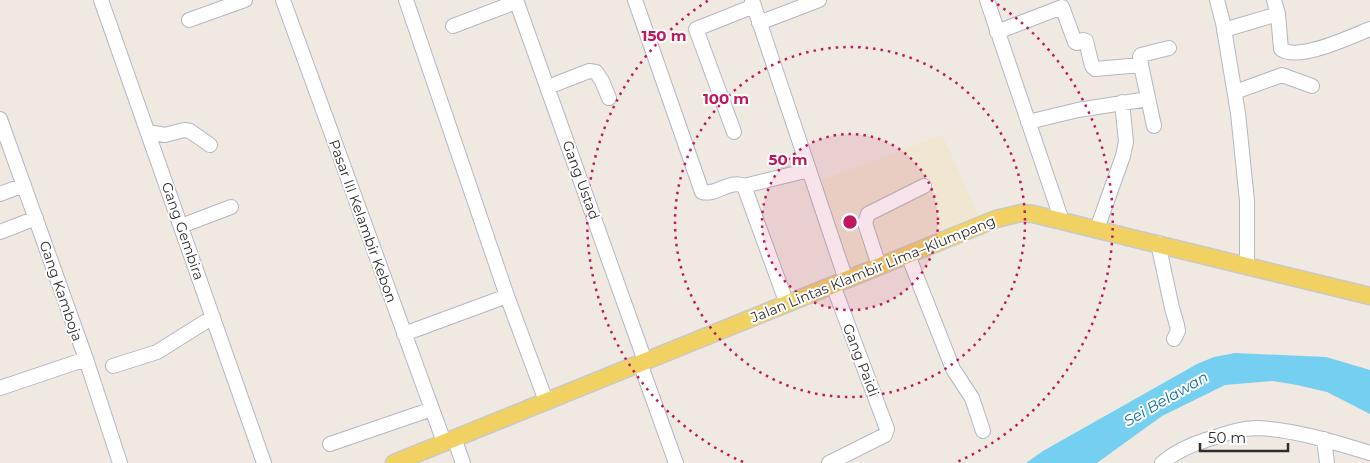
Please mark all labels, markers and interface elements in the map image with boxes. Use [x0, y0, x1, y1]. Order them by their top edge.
text: 150 m [642, 26, 686, 45]
text: 100 m [703, 89, 749, 108]
street label: Pasar III Kelambir Kebon [325, 137, 401, 305]
street label: Gang Ustad [558, 138, 604, 222]
text: 50 m [768, 150, 808, 169]
street label: Gang Gembira [158, 180, 208, 282]
street label: Jalan Lintas Klambir Lima–Klumpang [747, 212, 998, 327]
centre of rings [841, 213, 859, 231]
street label: Gang Kamboja [35, 238, 87, 344]
street label: Gang Paidi [839, 321, 883, 399]
water label: Sei Belawan [1120, 367, 1211, 430]
scale bar [1200, 420, 1288, 452]
text: 50 m [1208, 428, 1246, 447]

